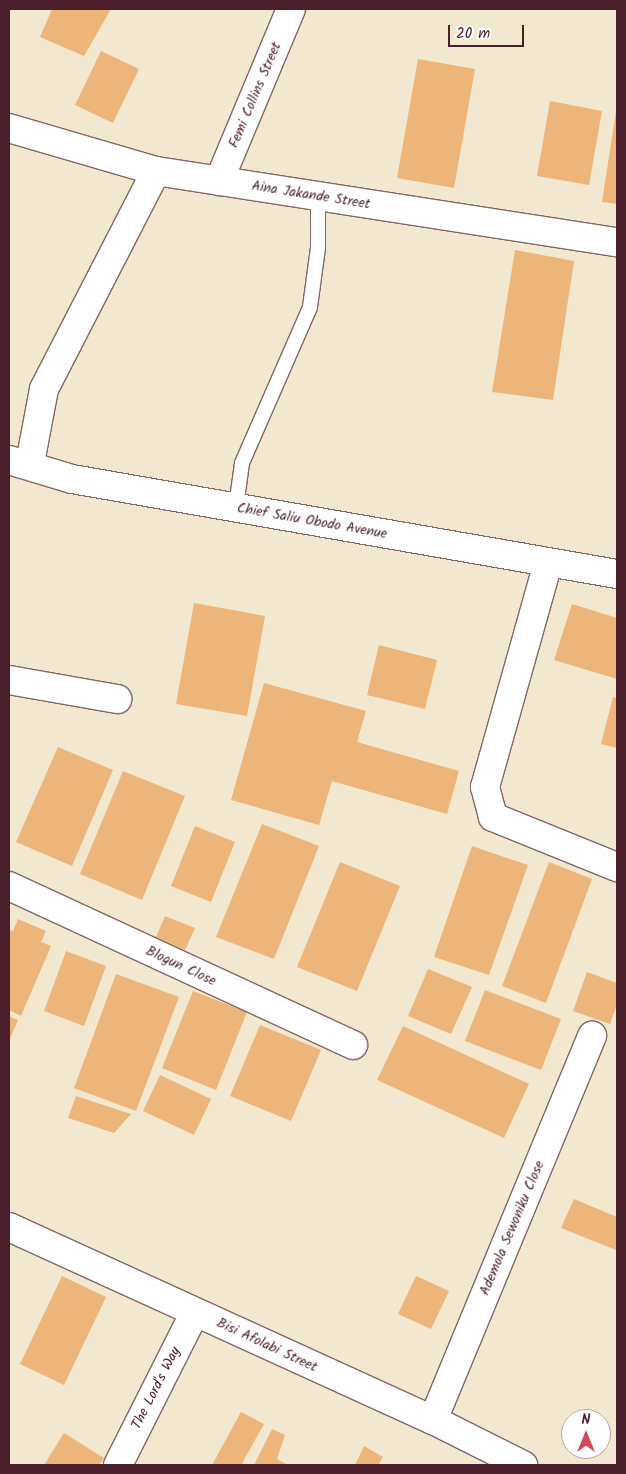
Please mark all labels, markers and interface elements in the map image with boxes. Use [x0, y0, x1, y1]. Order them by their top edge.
scale bar [451, 15, 527, 47]
text: 20 m [456, 22, 490, 46]
street label: Femi Collins Street [225, 40, 285, 150]
street label: Aina Jakande Street [251, 177, 371, 213]
street label: Chief Saliu Obodo Avenue [236, 500, 388, 542]
street label: Blogun Close [143, 942, 219, 990]
street label: Ademola Sewoniku Close [476, 1158, 548, 1298]
street label: Bisi Afolabi Street [214, 1314, 320, 1376]
street label: The Lord's Way [128, 1344, 184, 1432]
north arrow [561, 1409, 611, 1459]
text: N [582, 1409, 590, 1431]

